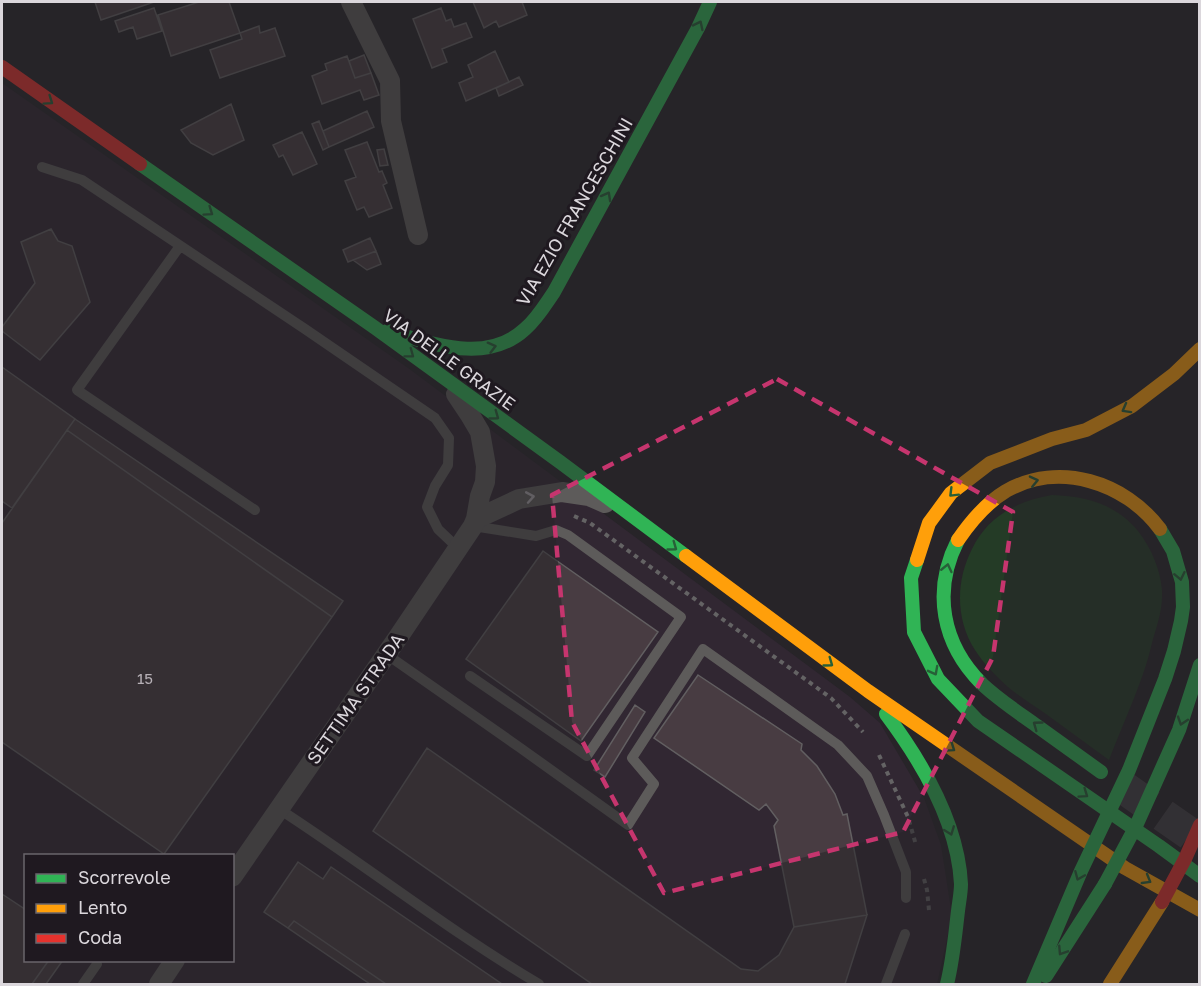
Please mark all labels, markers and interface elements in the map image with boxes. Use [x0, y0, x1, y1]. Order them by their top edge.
one-way arrow [692, 20, 704, 31]
one-way arrow [43, 94, 54, 105]
street label: VIA EZIO FRANCESCHINI [511, 113, 637, 310]
one-way arrow [600, 192, 611, 202]
one-way arrow [203, 205, 214, 216]
street label: VIA DELLE GRAZIE [379, 304, 520, 415]
one-way arrow [486, 342, 497, 354]
one-way arrow [404, 347, 415, 358]
one-way arrow [1122, 402, 1133, 413]
one-way arrow [488, 409, 499, 420]
one-way arrow [1029, 475, 1039, 488]
one-way arrow [949, 486, 960, 496]
one-way arrow [525, 491, 535, 504]
one-way arrow [666, 540, 677, 551]
one-way arrow [939, 564, 952, 574]
one-way arrow [1173, 571, 1186, 581]
street label: SETTIMA STRADA [302, 629, 409, 768]
one-way arrow [823, 656, 834, 667]
one-way arrow [927, 665, 938, 676]
house number: 15 [137, 669, 153, 687]
one-way arrow [1177, 715, 1189, 726]
one-way arrow [1032, 721, 1043, 732]
one-way arrow [944, 741, 955, 752]
one-way arrow [1077, 787, 1088, 798]
one-way arrow [943, 825, 956, 836]
legend [24, 854, 234, 962]
text: Scorrevole [78, 866, 171, 888]
one-way arrow [1074, 870, 1086, 881]
one-way arrow [1141, 873, 1151, 885]
text: Lento [78, 896, 127, 918]
text: Coda [78, 926, 122, 948]
one-way arrow [1058, 944, 1069, 955]

